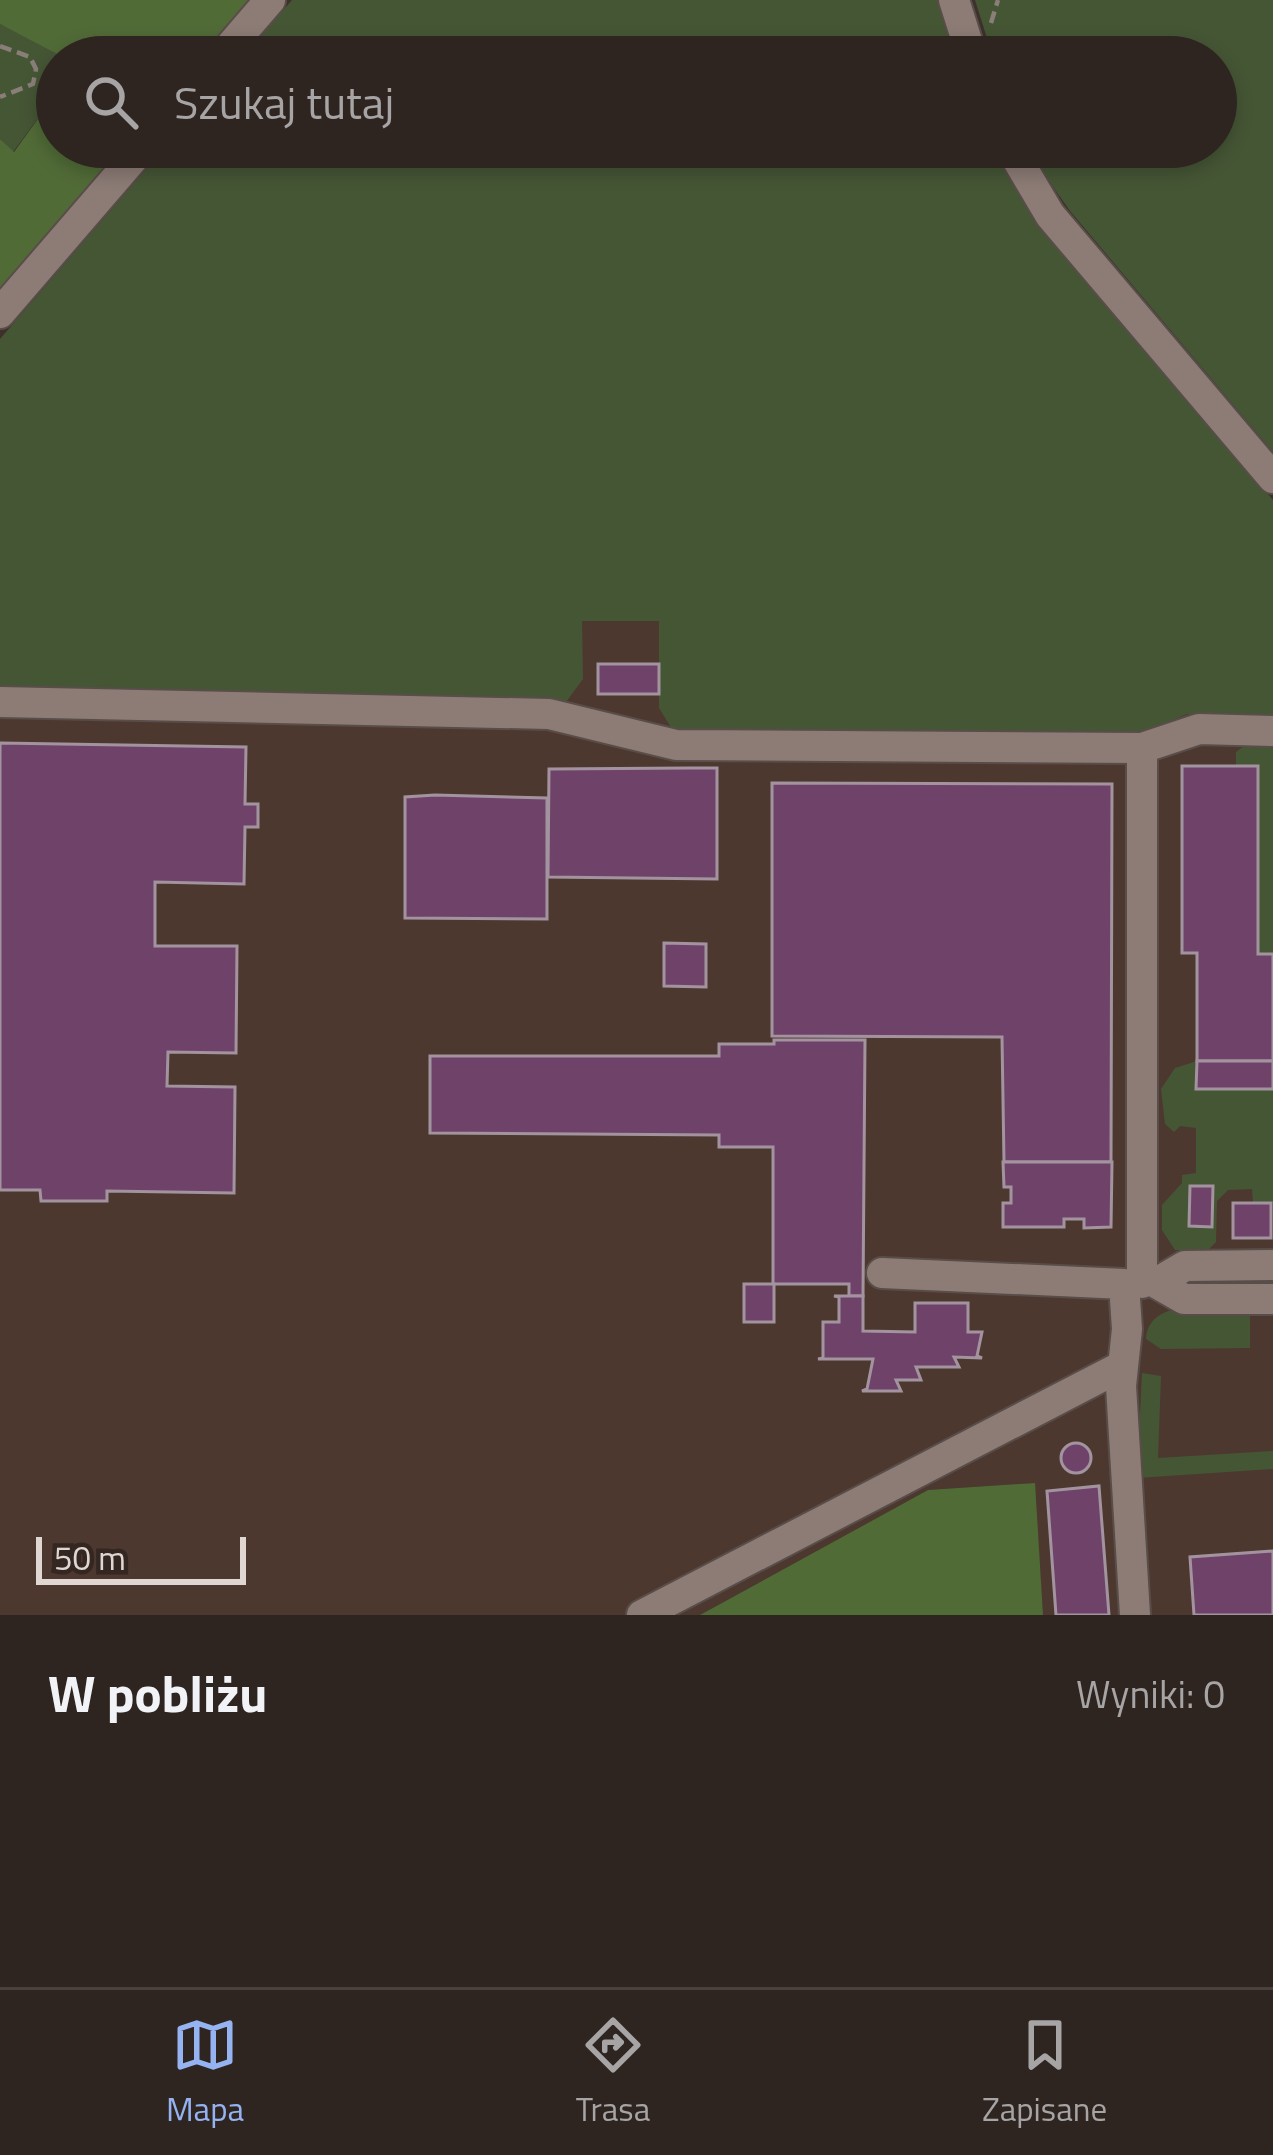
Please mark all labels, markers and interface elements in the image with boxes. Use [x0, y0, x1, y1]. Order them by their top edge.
search box [36, 36, 1237, 168]
text: Szukaj tutaj [174, 68, 394, 136]
icon: search [78, 69, 144, 135]
scale bar [36, 1531, 246, 1584]
text: 50 m [54, 1533, 126, 1583]
text: W pobliżu [48, 1654, 268, 1732]
text: Wyniki: 0 [1076, 1664, 1225, 1723]
tab: Mapa [166, 2012, 244, 2134]
tab: Trasa [576, 2012, 650, 2134]
tab: Zapisane [982, 2012, 1107, 2134]

